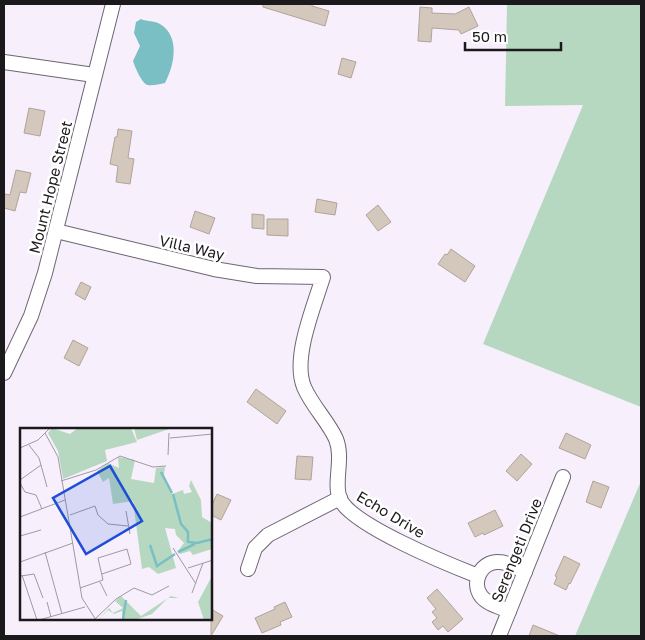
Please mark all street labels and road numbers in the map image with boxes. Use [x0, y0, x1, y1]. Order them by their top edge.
street label: Mount Hope Street [25, 119, 75, 255]
street label: Villa Way [158, 231, 227, 263]
street label: Echo Drive [354, 487, 429, 542]
street label: Serengeti Drive [487, 495, 545, 605]

